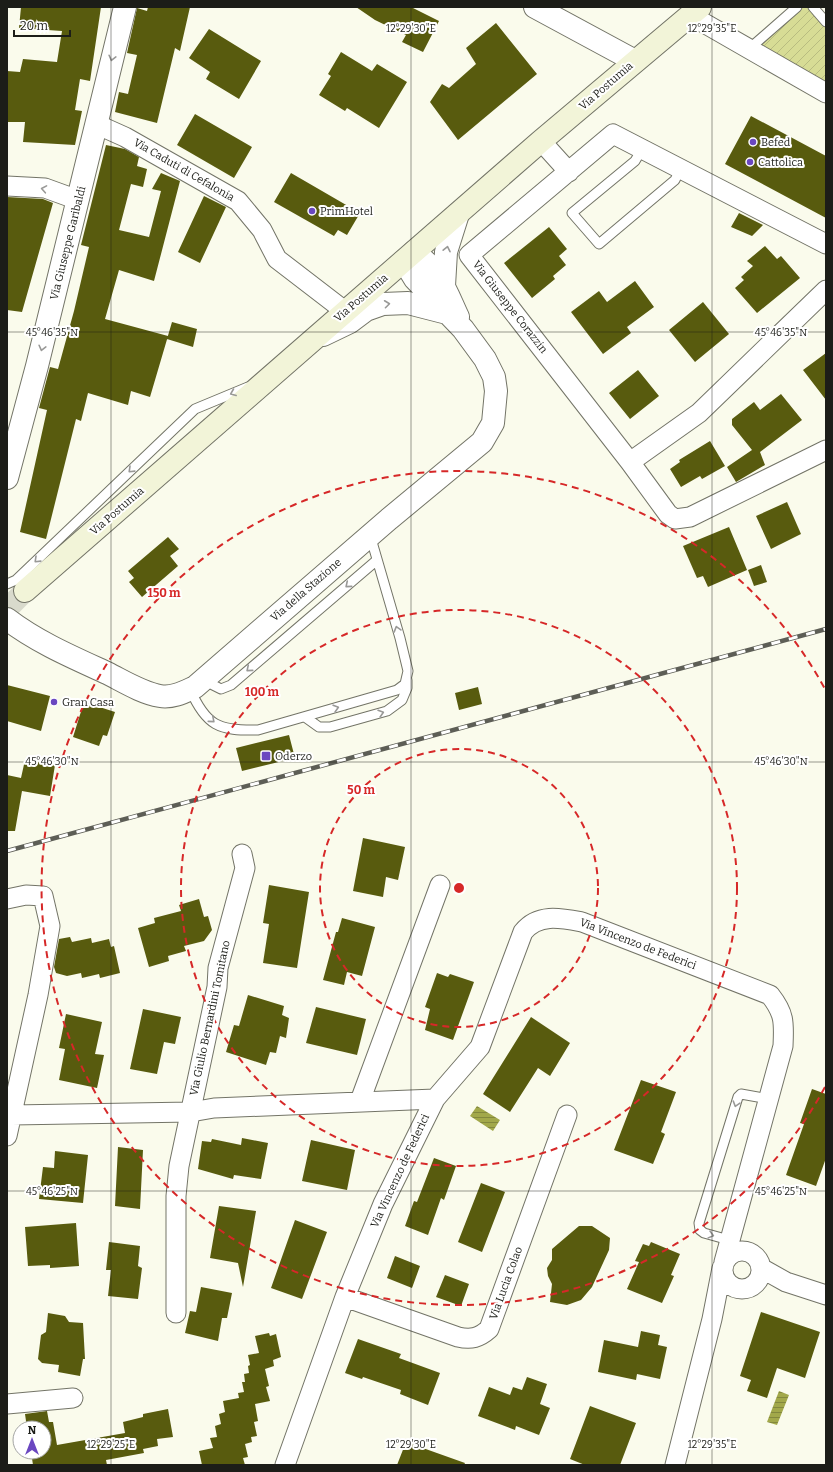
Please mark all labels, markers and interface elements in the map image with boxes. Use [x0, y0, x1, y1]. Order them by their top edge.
scale bar [14, 12, 70, 38]
text: 20 m [20, 19, 49, 33]
text: 12°29'30"E [386, 23, 436, 35]
text: 12°29'35"E [688, 23, 736, 35]
one-way arrow [109, 55, 117, 62]
street label: Via Postumia [576, 59, 636, 113]
street label: Via Caduti di Cefalonia [131, 136, 237, 204]
place label: Befed [761, 136, 791, 149]
marker: Befed [748, 137, 758, 147]
place label: Cattolica [758, 156, 803, 169]
marker: Cattolica [745, 157, 755, 167]
street label: Via Giuseppe Garibaldi [48, 184, 89, 301]
one-way arrow [40, 185, 47, 194]
place label: PrimHotel [320, 205, 373, 218]
marker: PrimHotel [307, 206, 317, 216]
one-way arrow [442, 246, 450, 252]
street label: Via Giuseppe Corazzin [470, 258, 550, 356]
street label: Via Postumia [331, 271, 391, 325]
one-way arrow [383, 300, 390, 309]
text: 45°46'35"N [26, 327, 78, 339]
text: 45°46'35"N [755, 327, 807, 339]
one-way arrow [38, 345, 46, 351]
one-way arrow [230, 388, 238, 396]
one-way arrow [128, 465, 136, 473]
street label: Via Postumia [87, 484, 147, 538]
one-way arrow [34, 555, 42, 562]
street label: Via della Stazione [268, 556, 344, 624]
one-way arrow [345, 581, 352, 588]
text: 150 m [148, 586, 181, 600]
one-way arrow [393, 625, 402, 632]
one-way arrow [246, 665, 253, 672]
text: 100 m [245, 685, 280, 699]
place label: Gran Casa [62, 696, 114, 709]
marker: Gran Casa [49, 697, 59, 707]
one-way arrow [332, 704, 339, 713]
one-way arrow [378, 709, 385, 718]
one-way arrow [207, 716, 214, 723]
marker: Oderzo [260, 750, 272, 762]
place label: Oderzo [275, 750, 312, 763]
text: 45°46'30"N [25, 756, 79, 768]
text: 45°46'30"N [754, 756, 808, 768]
text: 50 m [347, 783, 375, 797]
centre of rings [452, 881, 466, 895]
street label: Via Vincenzo de Federici [578, 916, 699, 973]
street label: Via Giulio Bernardini Tomitano [187, 939, 233, 1097]
one-way arrow [732, 1100, 741, 1107]
street label: Via Vincenzo de Federici [368, 1111, 432, 1230]
text: 45°46'25"N [26, 1186, 78, 1198]
text: 45°46'25"N [755, 1186, 807, 1198]
one-way arrow [707, 1230, 714, 1239]
street label: Via Lucia Colao [487, 1245, 525, 1321]
north arrow [12, 1420, 52, 1460]
text: N [28, 1424, 37, 1437]
text: 12°29'25"E [87, 1439, 135, 1451]
text: 12°29'30"E [386, 1439, 436, 1451]
text: 12°29'35"E [688, 1439, 736, 1451]

